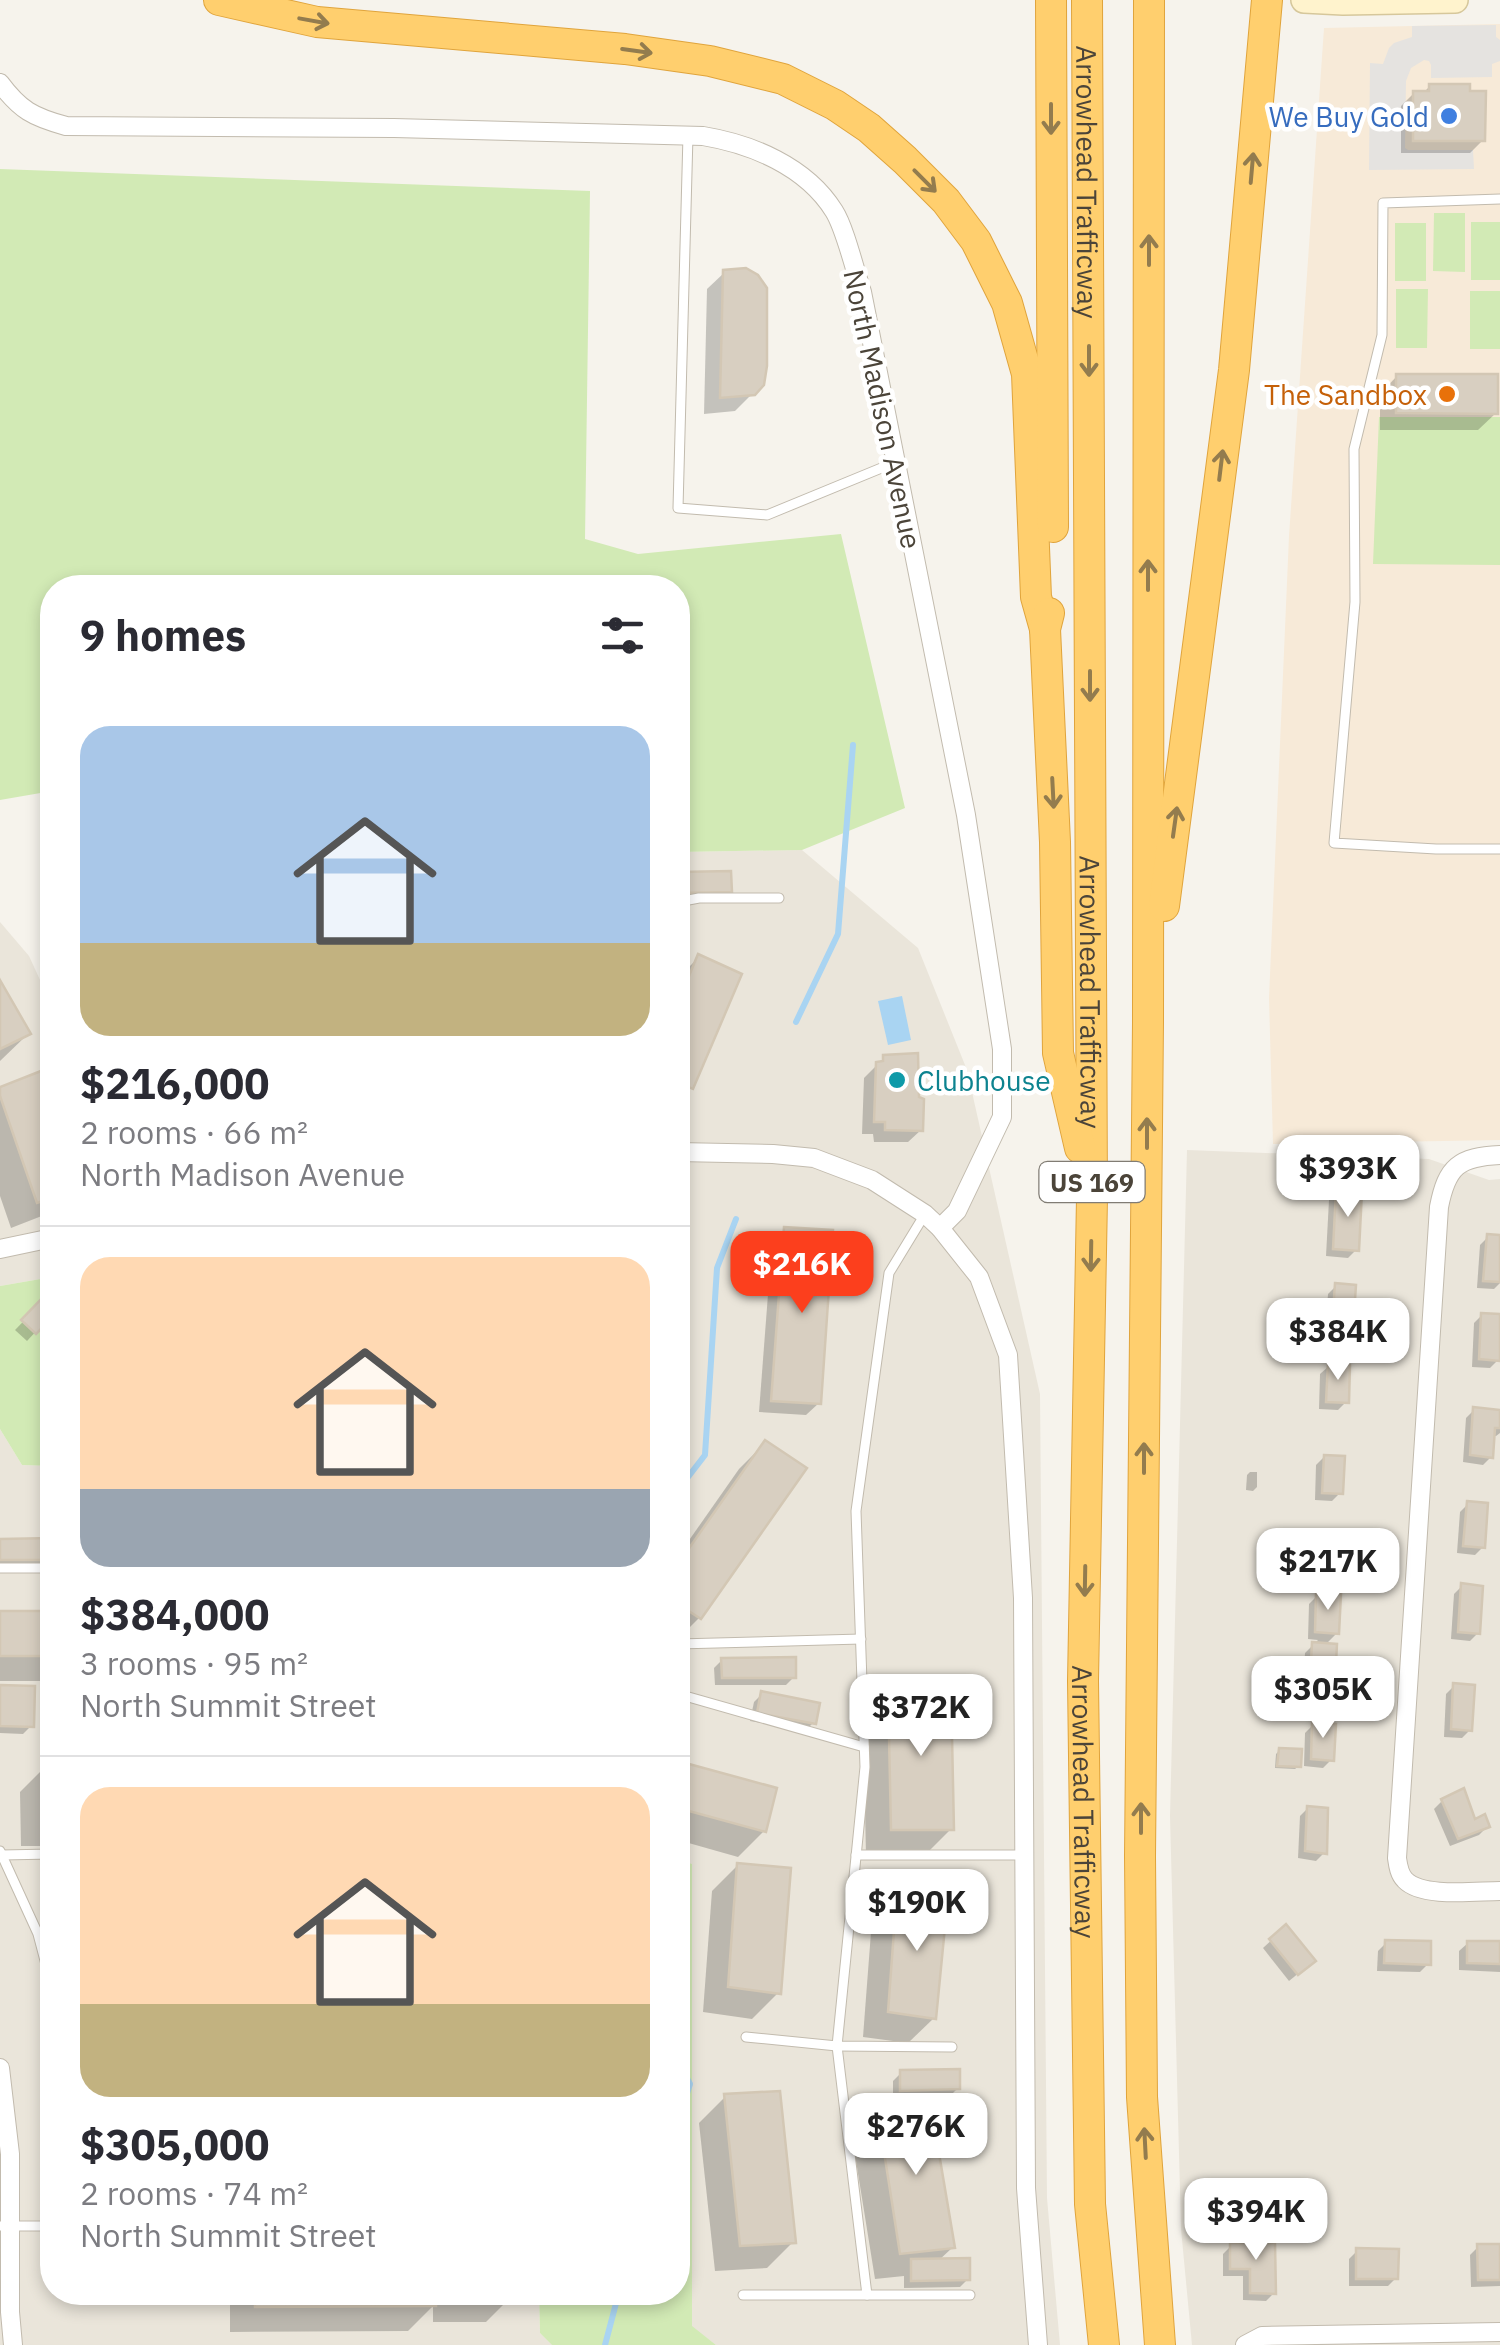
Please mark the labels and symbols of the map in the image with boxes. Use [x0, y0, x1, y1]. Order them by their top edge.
one-way arrow [297, 12, 330, 31]
one-way arrow [621, 42, 653, 61]
street label: Arrowhead Trafficway [1069, 45, 1107, 319]
place label: We Buy Gold [1269, 98, 1429, 135]
one-way arrow [1042, 102, 1060, 135]
marker: We Buy Gold [1438, 105, 1460, 127]
one-way arrow [1243, 152, 1262, 185]
one-way arrow [913, 168, 937, 192]
one-way arrow [1140, 234, 1158, 266]
street label: North Madison Avenue [835, 266, 931, 552]
one-way arrow [1080, 344, 1098, 377]
place label: The Sandbox [1264, 376, 1427, 413]
marker: The Sandbox [1436, 383, 1458, 405]
one-way arrow [1213, 449, 1231, 481]
one-way arrow [1138, 559, 1158, 592]
one-way arrow [1080, 670, 1100, 702]
one-way arrow [1043, 776, 1062, 808]
one-way arrow [1166, 806, 1185, 838]
street label: Arrowhead Trafficway [1072, 855, 1110, 1129]
place label: Clubhouse [917, 1062, 1051, 1099]
marker: Clubhouse [886, 1069, 908, 1091]
one-way arrow [1138, 1118, 1156, 1150]
pin: $393K [1278, 1135, 1418, 1220]
road number: US 169 [1040, 1162, 1144, 1202]
pin: $216K [732, 1231, 872, 1316]
one-way arrow [1082, 1240, 1100, 1272]
pin: $384K [1268, 1298, 1408, 1383]
one-way arrow [1134, 1443, 1154, 1476]
pin: $217K [1258, 1528, 1398, 1613]
one-way arrow [1076, 1565, 1095, 1597]
pin: $305K [1253, 1656, 1393, 1741]
street label: Arrowhead Trafficway [1064, 1665, 1105, 1939]
pin: $372K [851, 1674, 991, 1759]
one-way arrow [1132, 1803, 1150, 1836]
pin: $190K [847, 1869, 987, 1954]
pin: $276K [846, 2093, 986, 2178]
one-way arrow [1135, 2128, 1154, 2160]
pin: $394K [1186, 2178, 1326, 2263]

